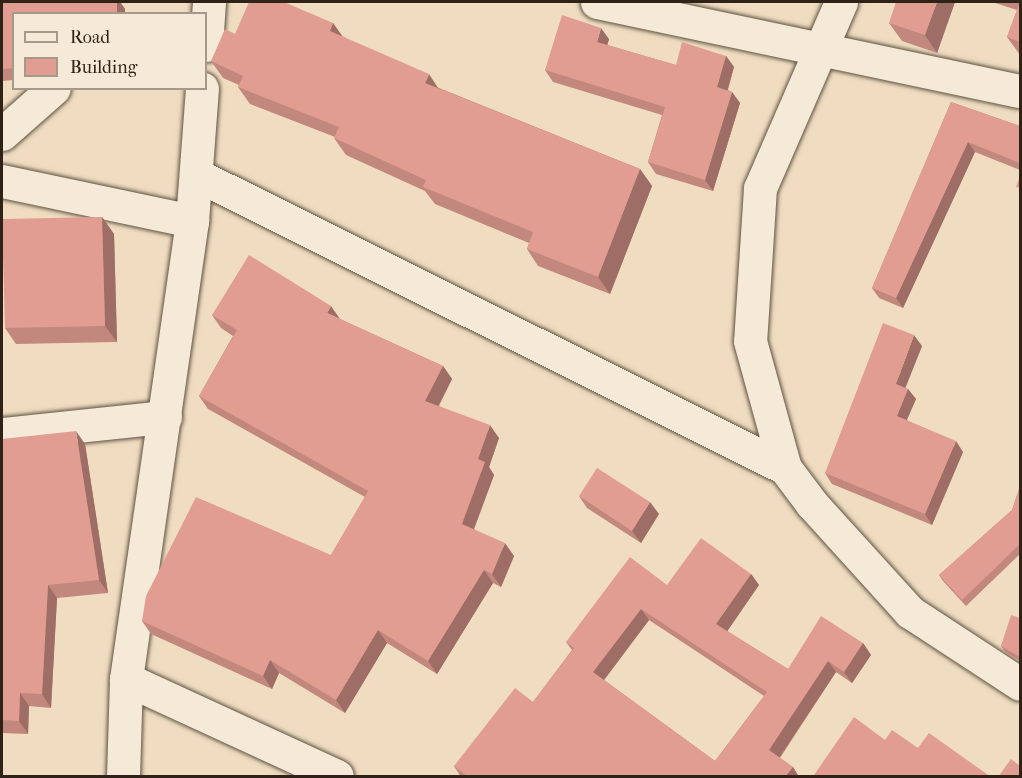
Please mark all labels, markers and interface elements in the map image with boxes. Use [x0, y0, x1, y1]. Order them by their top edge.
legend [12, 12, 207, 90]
text: Road [70, 27, 110, 48]
text: Building [70, 57, 137, 78]

